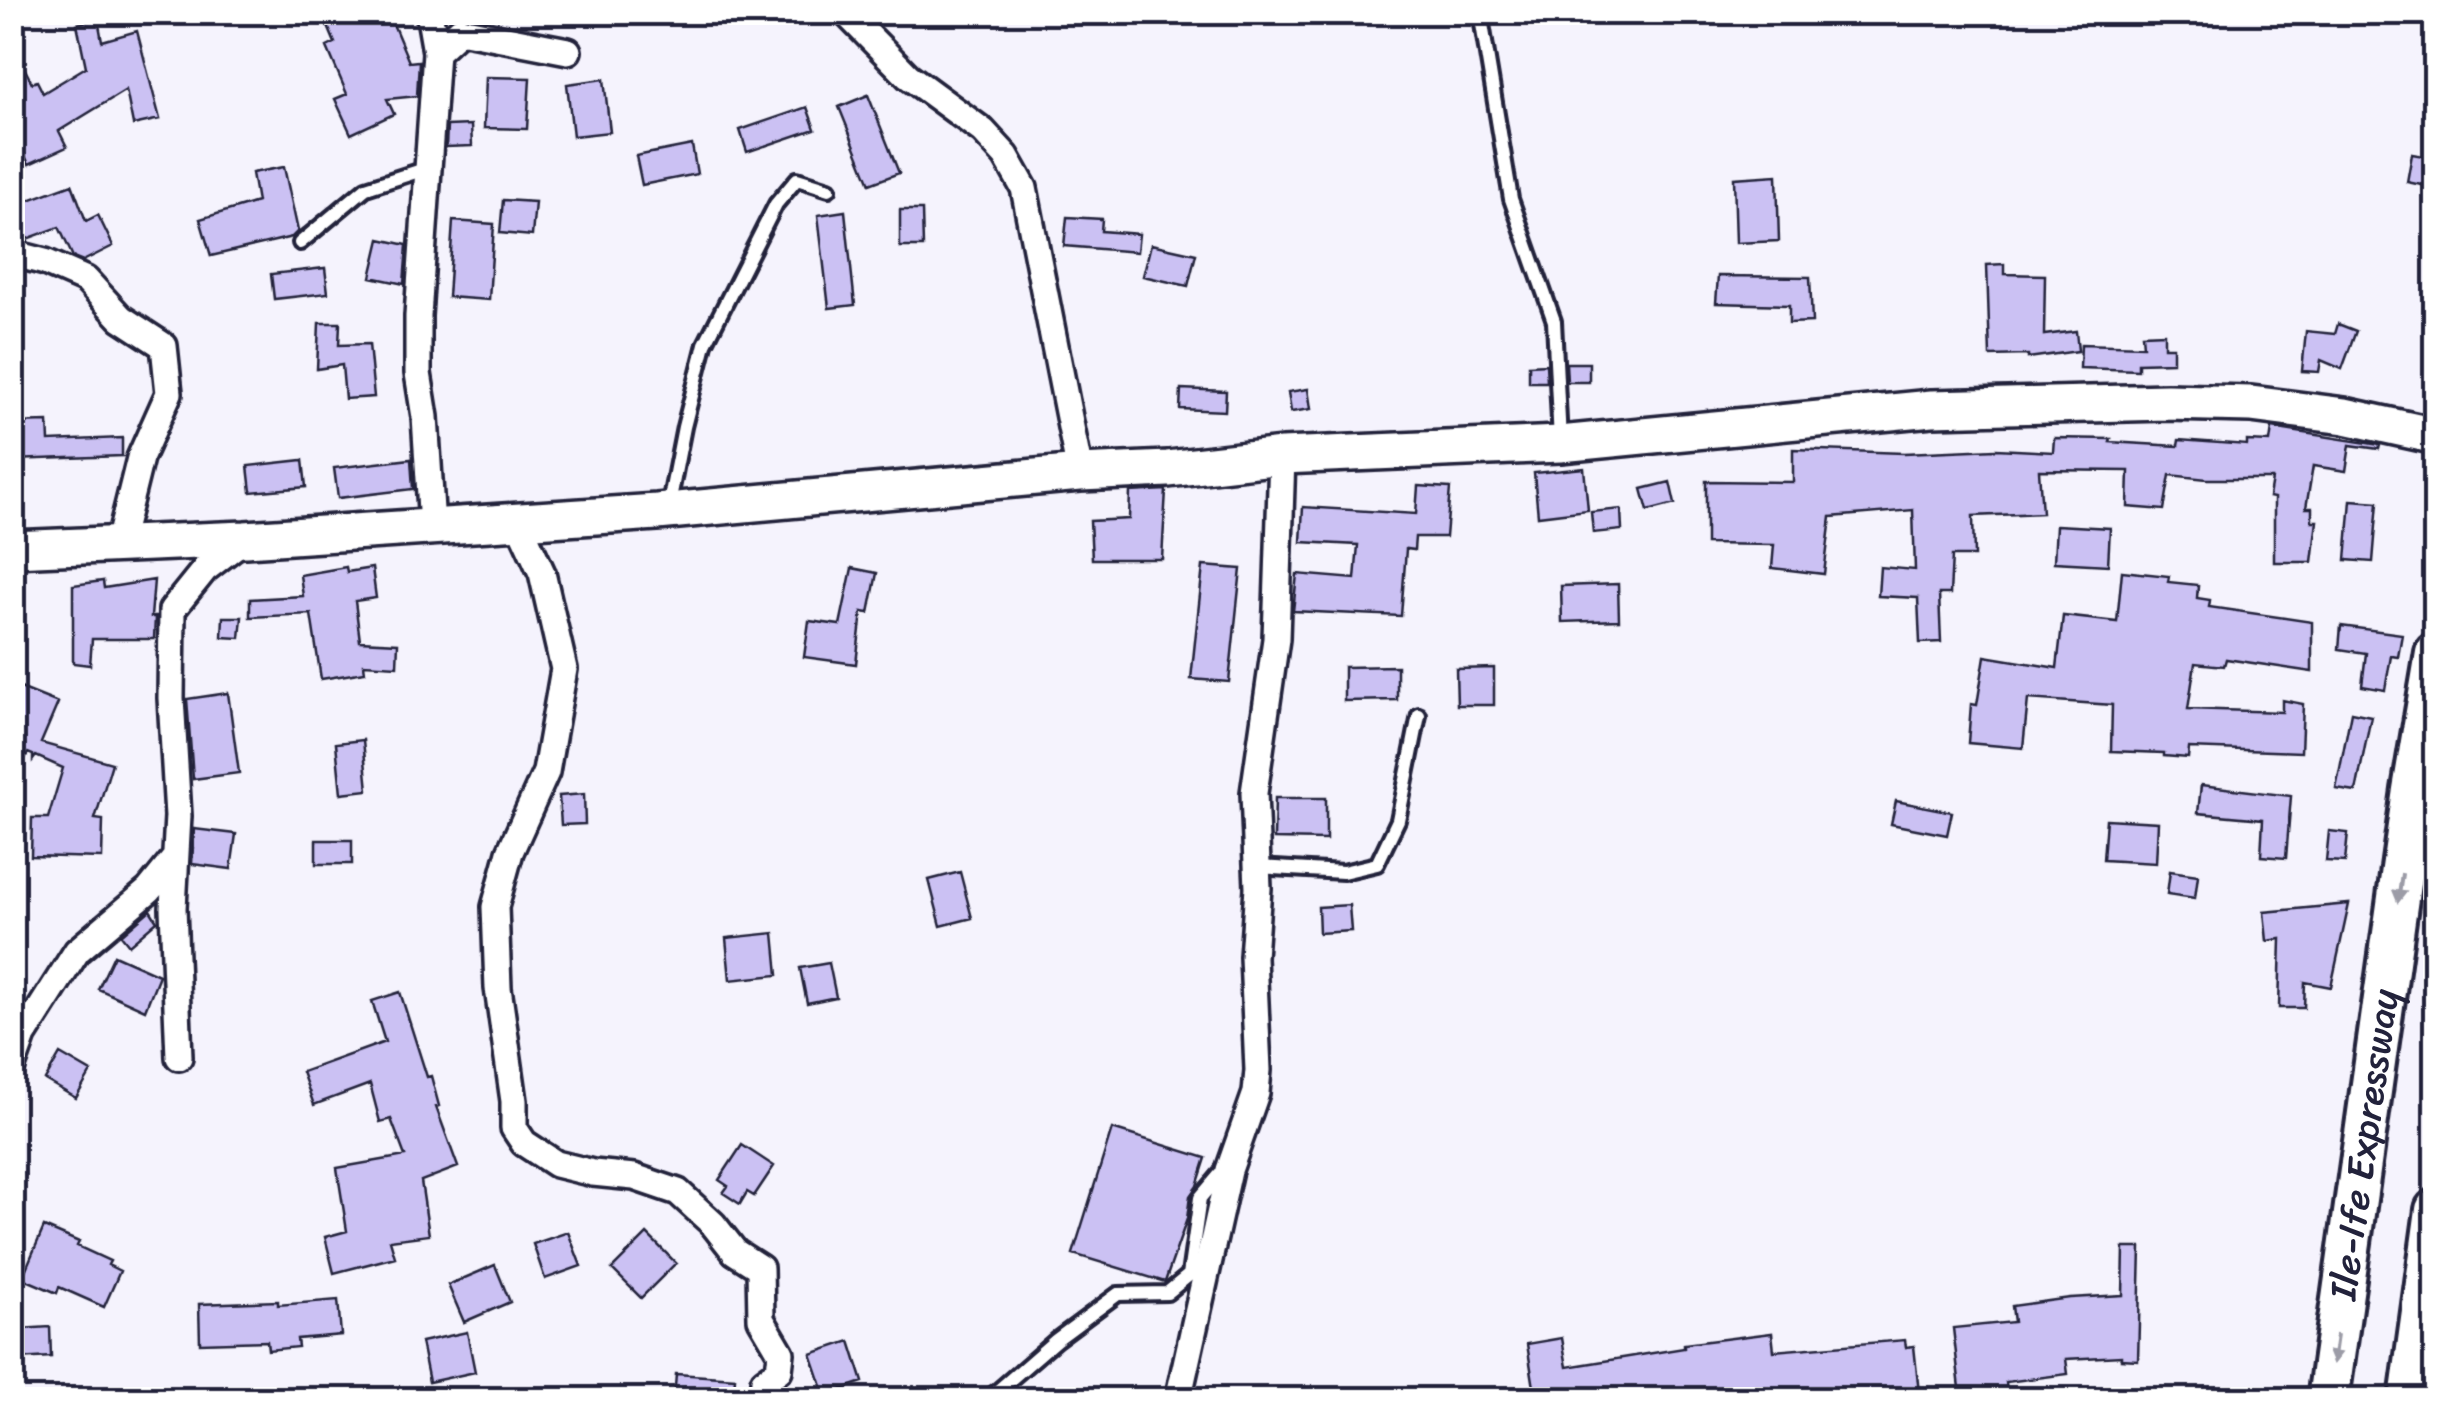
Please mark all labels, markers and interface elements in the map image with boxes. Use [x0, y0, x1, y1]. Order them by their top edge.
one-way arrow [2391, 873, 2407, 904]
street label: Ile-Ife Expressway [2309, 984, 2419, 1305]
one-way arrow [2327, 1333, 2343, 1365]

